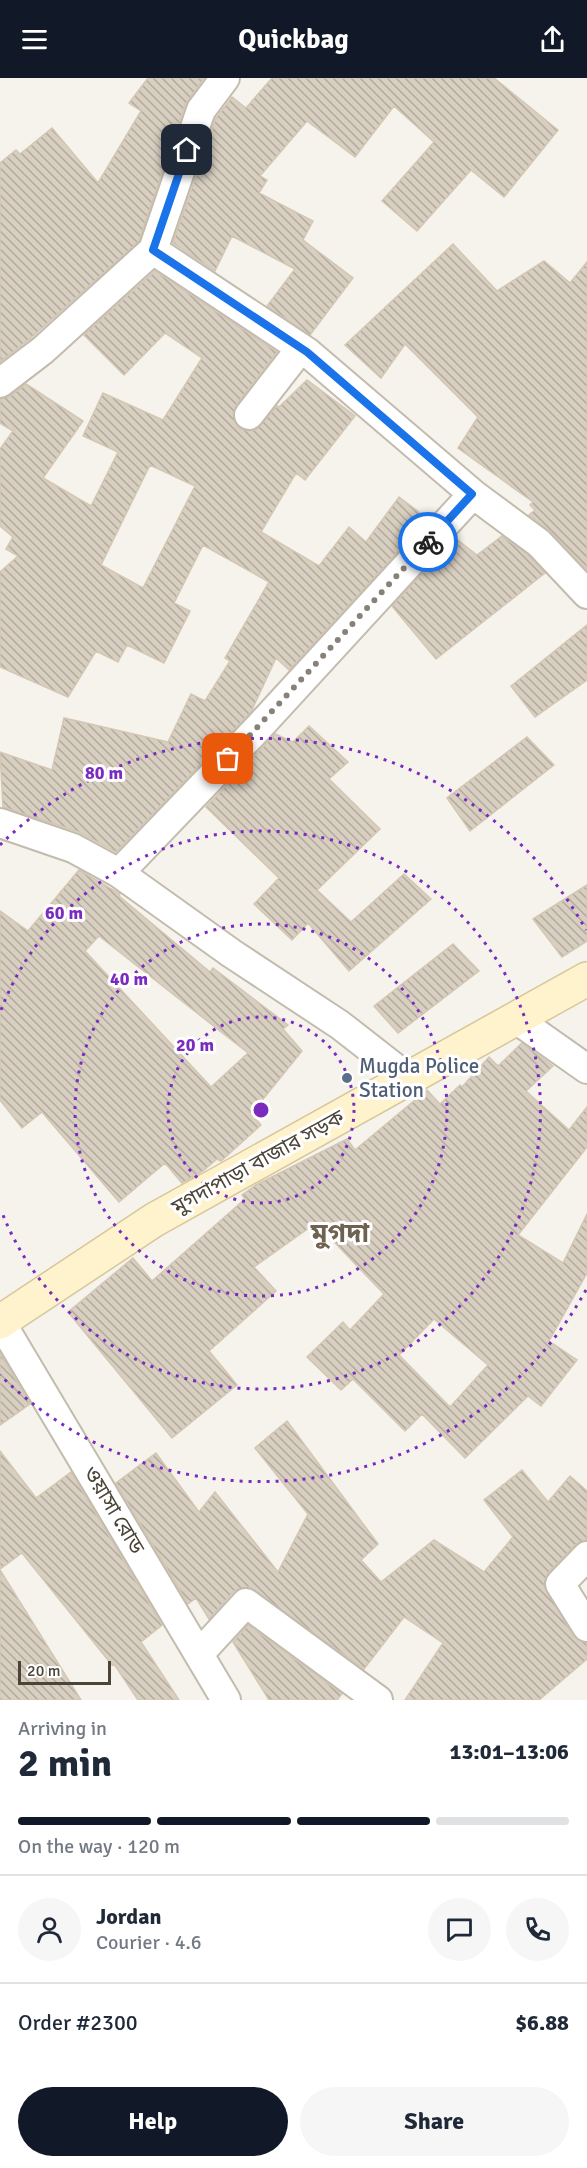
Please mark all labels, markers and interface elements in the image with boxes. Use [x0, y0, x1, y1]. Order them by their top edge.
icon: menu [18, 23, 51, 56]
text: Quickbag [238, 23, 349, 56]
icon: share [536, 23, 569, 56]
pin [161, 124, 212, 175]
icon: home [170, 133, 203, 166]
courier [398, 512, 458, 572]
icon: bike [412, 526, 445, 559]
pin [202, 733, 253, 784]
icon: bag [211, 742, 244, 775]
text: 80 m [85, 762, 123, 784]
text: 60 m [45, 902, 83, 924]
text: 40 m [110, 968, 148, 990]
text: 20 m [176, 1034, 214, 1056]
place label: Mugda Police Station [359, 1053, 479, 1103]
marker: Mugda Police Station [340, 1071, 354, 1085]
centre of rings [251, 1100, 271, 1120]
street label: মুগদাপাড়া বাজার সড়ক [166, 1103, 350, 1221]
district label: মুগদা [310, 1217, 370, 1250]
street label: ওয়াসা রোড [78, 1461, 151, 1560]
scale bar [18, 1658, 111, 1686]
text: 20 m [27, 1661, 61, 1681]
text: Arriving in [18, 1716, 107, 1741]
text: 13:01–13:06 [450, 1738, 569, 1765]
text: 2 min [18, 1739, 112, 1787]
text: On the way · 120 m [18, 1834, 180, 1859]
button: person [18, 1898, 81, 1961]
button: chat [428, 1898, 491, 1961]
button: phone [506, 1898, 569, 1961]
text: Jordan [96, 1903, 162, 1930]
text: Courier · 4.6 [96, 1930, 202, 1955]
text: Order #2300 [18, 2009, 138, 2036]
text: $6.88 [515, 2009, 569, 2036]
button: Help [18, 2087, 288, 2156]
button: Share [300, 2087, 569, 2156]

